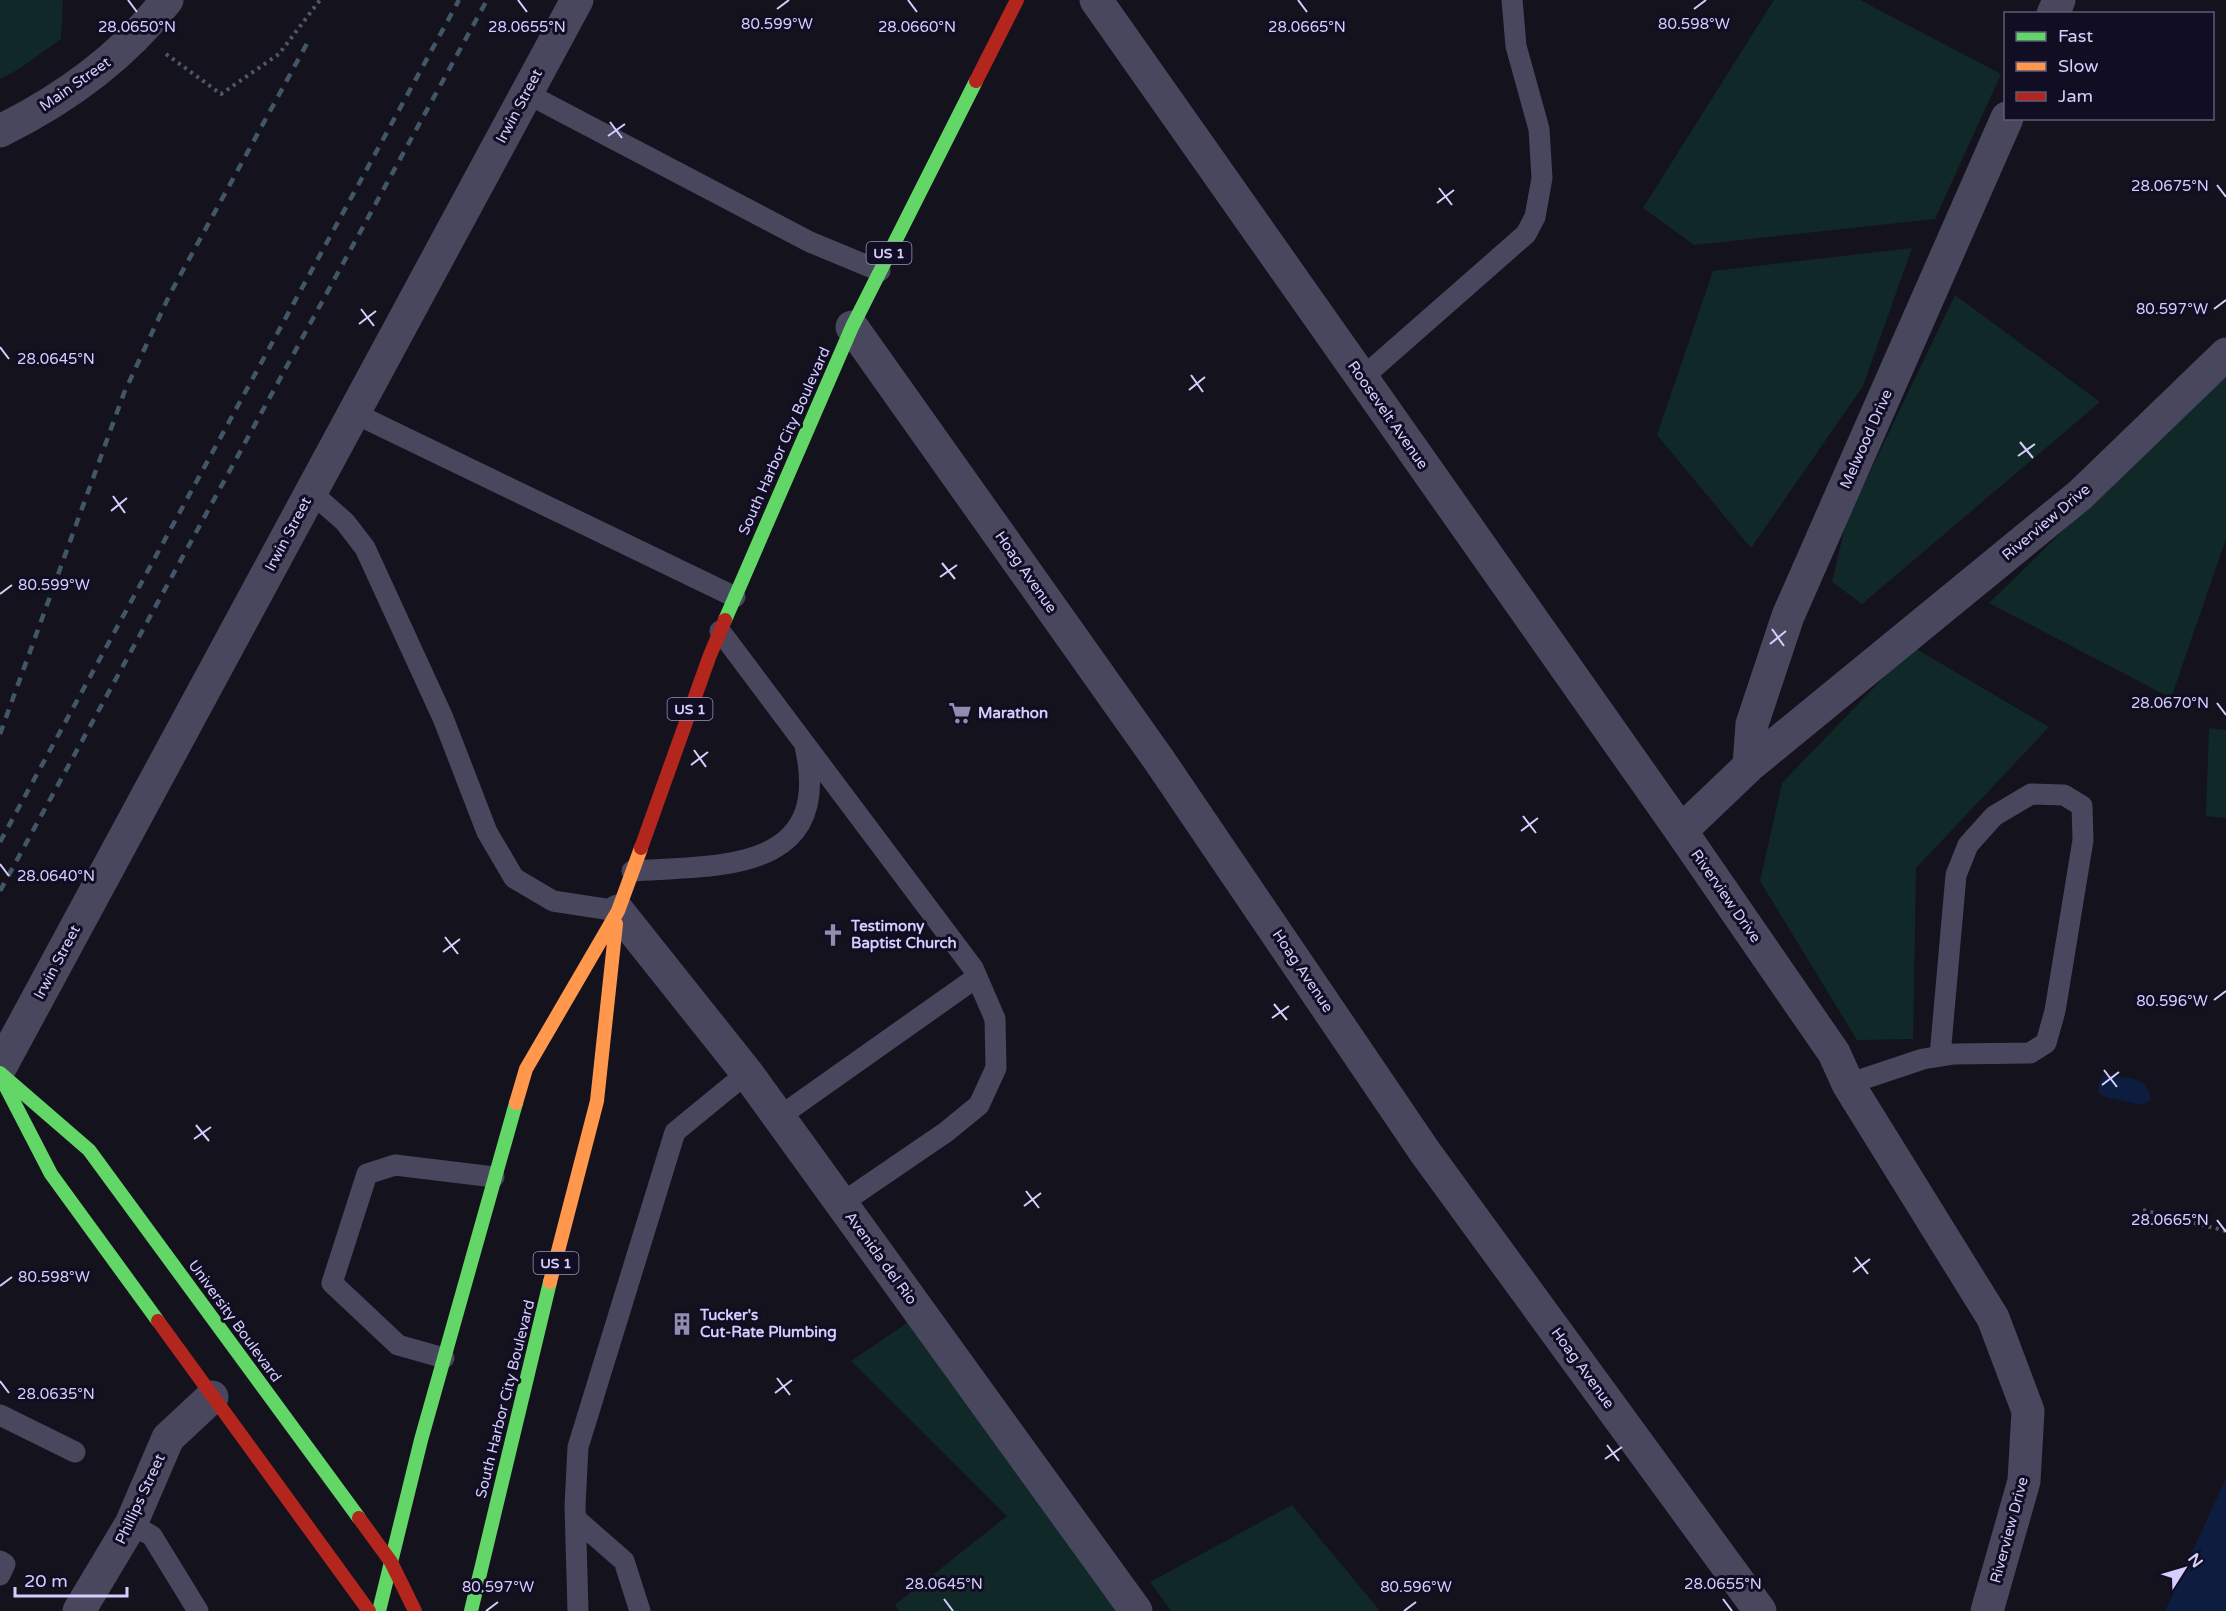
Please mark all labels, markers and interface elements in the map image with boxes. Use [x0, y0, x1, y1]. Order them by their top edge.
legend [2004, 12, 2214, 120]
text: 80.599°W [741, 15, 813, 33]
text: 80.598°W [1658, 15, 1730, 33]
text: 28.0650°N [98, 18, 176, 36]
text: 28.0655°N [488, 18, 566, 36]
text: 28.0660°N [878, 18, 956, 36]
text: 28.0665°N [1268, 18, 1346, 36]
text: Fast [2058, 25, 2093, 47]
street label: Main Street [36, 53, 114, 115]
text: Slow [2058, 55, 2099, 77]
street label: Irwin Street [492, 66, 546, 146]
text: Jam [2058, 85, 2093, 107]
text: 28.0675°N [2131, 177, 2209, 195]
road number: US 1 [866, 242, 912, 264]
text: 80.597°W [2136, 300, 2208, 318]
street label: South Harbor City Boulevard [734, 344, 834, 538]
text: 28.0645°N [17, 350, 95, 368]
street label: Roosevelt Avenue [1344, 357, 1432, 473]
street label: Melwood Drive [1836, 387, 1896, 491]
street label: Riverview Drive [1998, 480, 2094, 564]
street label: Irwin Street [261, 494, 315, 574]
street label: Hoag Avenue [991, 528, 1061, 616]
text: 80.599°W [18, 576, 90, 594]
text: 28.0670°N [2131, 694, 2209, 712]
road number: US 1 [668, 698, 712, 720]
supermarket icon: Marathon [947, 700, 973, 726]
place label: Marathon [978, 704, 1048, 722]
street label: Riverview Drive [1687, 846, 1765, 946]
text: 28.0640°N [17, 867, 95, 885]
place label: Testimony Baptist Church [850, 917, 957, 953]
street label: Irwin Street [30, 922, 84, 1002]
church icon: Testimony Baptist Church [820, 922, 846, 948]
street label: Hoag Avenue [1269, 926, 1337, 1016]
text: 80.596°W [2136, 992, 2208, 1010]
street label: Avenida del Rio [841, 1208, 921, 1308]
text: 28.0665°N [2131, 1211, 2209, 1229]
road number: US 1 [534, 1252, 578, 1274]
street label: University Boulevard [185, 1256, 285, 1386]
text: 80.598°W [18, 1268, 90, 1286]
street label: South Harbor City Boulevard [472, 1298, 538, 1500]
place label: Tucker's Cut-Rate Plumbing [699, 1306, 837, 1342]
building icon: Tucker's Cut-Rate Plumbing [669, 1311, 695, 1337]
street label: Hoag Avenue [1548, 1324, 1618, 1412]
text: 28.0635°N [17, 1385, 95, 1403]
street label: Phillips Street [111, 1451, 169, 1547]
street label: Riverview Drive [1986, 1475, 2032, 1585]
north arrow [2154, 1539, 2214, 1599]
text: N [2183, 1549, 2207, 1572]
scale bar [15, 1560, 128, 1598]
text: 20 m [24, 1570, 68, 1592]
text: 28.0645°N [905, 1575, 983, 1593]
text: 28.0655°N [1684, 1575, 1762, 1593]
text: 80.597°W [462, 1578, 534, 1596]
text: 80.596°W [1380, 1578, 1452, 1596]

